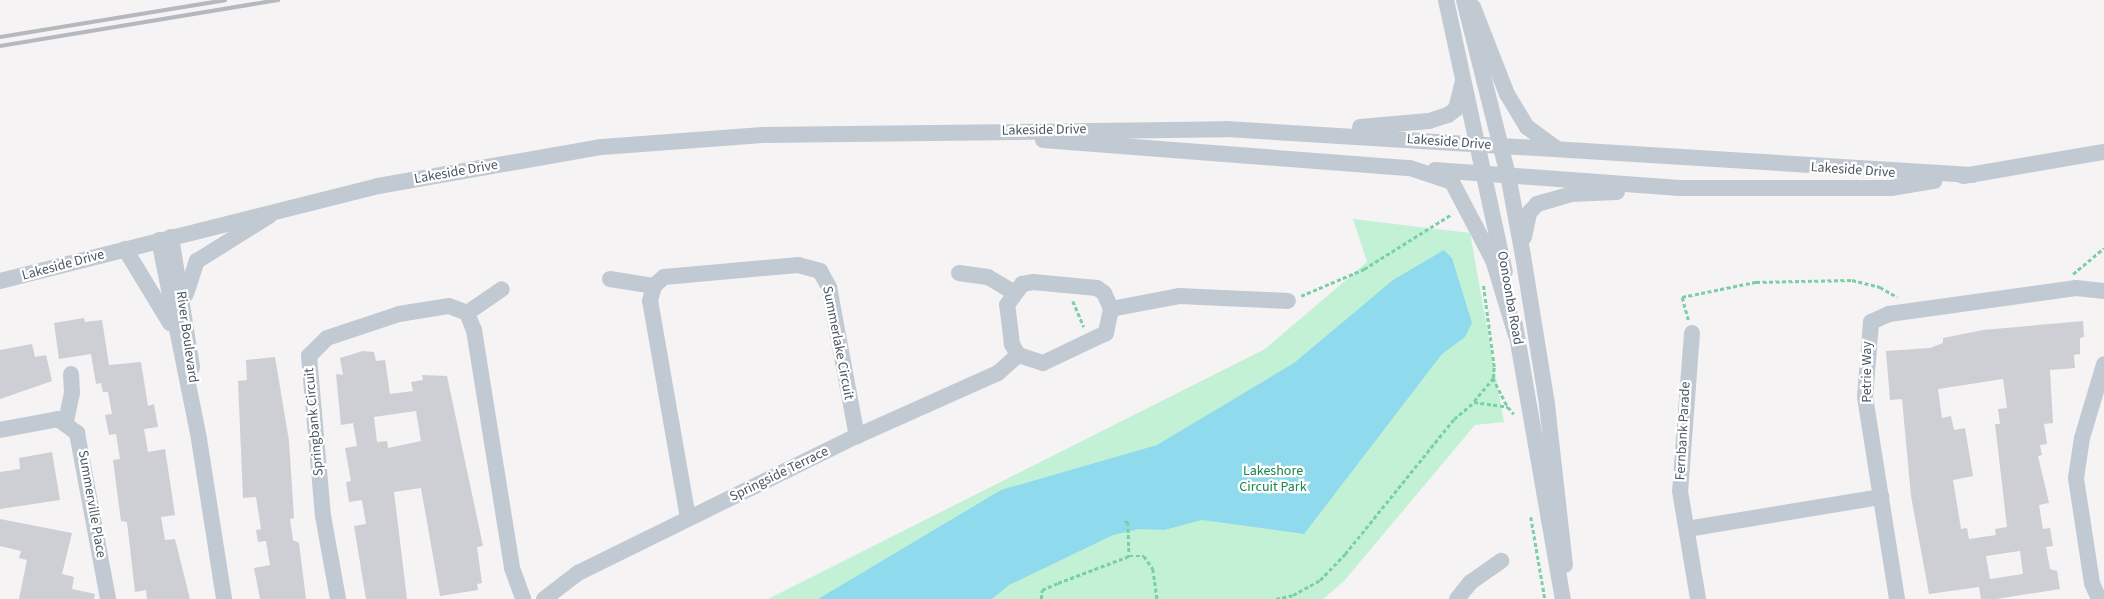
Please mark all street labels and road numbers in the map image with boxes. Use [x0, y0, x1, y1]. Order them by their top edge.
street label: Lakeside Drive [1002, 121, 1086, 139]
street label: Lakeside Drive [1406, 131, 1492, 153]
street label: Lakeside Drive [413, 156, 499, 188]
street label: Lakeside Drive [1810, 159, 1896, 181]
street label: Lakeside Drive [20, 246, 106, 284]
street label: Oonoonba Road [1493, 250, 1527, 346]
street label: Summerlake Circuit [819, 285, 857, 401]
street label: River Boulevard [172, 290, 202, 384]
street label: Petrie Way [1859, 341, 1875, 403]
street label: Springbank Circuit [301, 367, 327, 477]
street label: Fernbank Parade [1672, 381, 1694, 481]
street label: Springside Terrace [727, 443, 831, 505]
street label: Summerville Place [74, 449, 110, 559]

